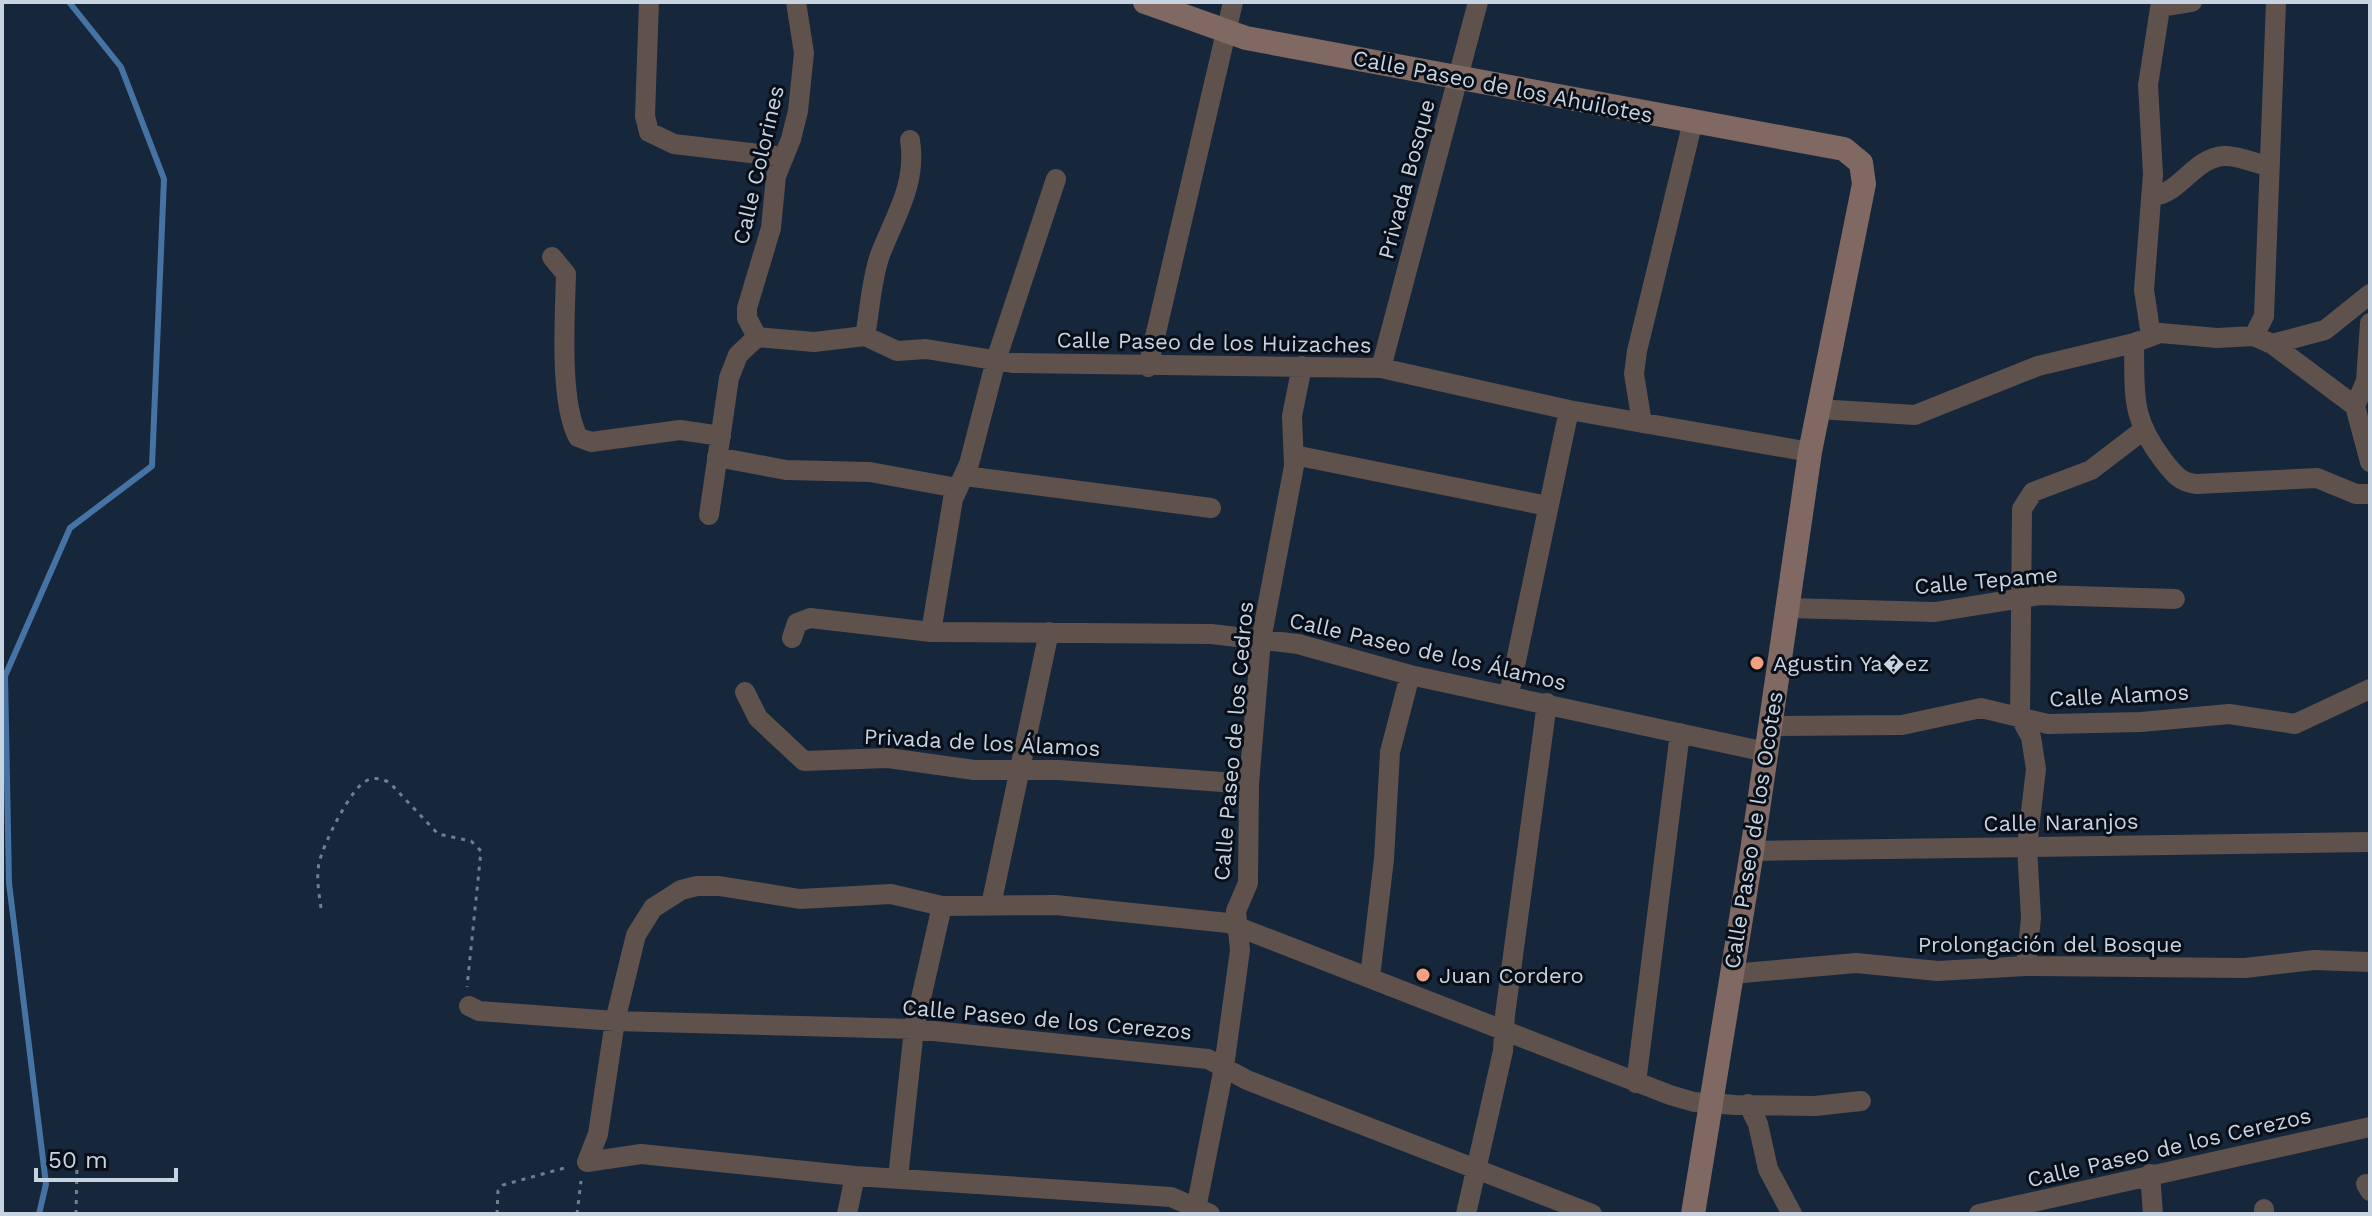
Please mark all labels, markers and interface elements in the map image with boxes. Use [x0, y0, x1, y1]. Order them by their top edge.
street label: Calle Paseo de los Ahuilotes [1351, 45, 1655, 128]
street label: Calle Colorines [728, 83, 789, 247]
street label: Privada Bosque [1373, 97, 1440, 262]
street label: Calle Paseo de los Huizaches [1056, 327, 1372, 358]
street label: Calle Tepame [1913, 562, 2059, 599]
street label: Calle Paseo de los Cedros [1209, 600, 1258, 882]
street label: Calle Paseo de los Álamos [1287, 607, 1569, 696]
place label: Agustin Ya�ez [1773, 651, 1929, 676]
marker: Agustin Ya�ez [1748, 654, 1766, 672]
street label: Calle Alamos [2049, 679, 2189, 712]
street label: Calle Paseo de los Ocotes [1719, 690, 1788, 970]
street label: Privada de los Álamos [863, 724, 1101, 761]
street label: Calle Naranjos [1983, 809, 2139, 836]
street label: Prolongación del Bosque [1918, 932, 2182, 957]
place label: Juan Cordero [1439, 963, 1584, 988]
marker: Juan Cordero [1414, 966, 1432, 984]
street label: Calle Paseo de los Cerezos [901, 994, 1193, 1045]
street label: Calle Paseo de los Cerezos [2025, 1103, 2313, 1192]
scale bar [36, 1132, 176, 1182]
text: 50 m [48, 1146, 108, 1174]

